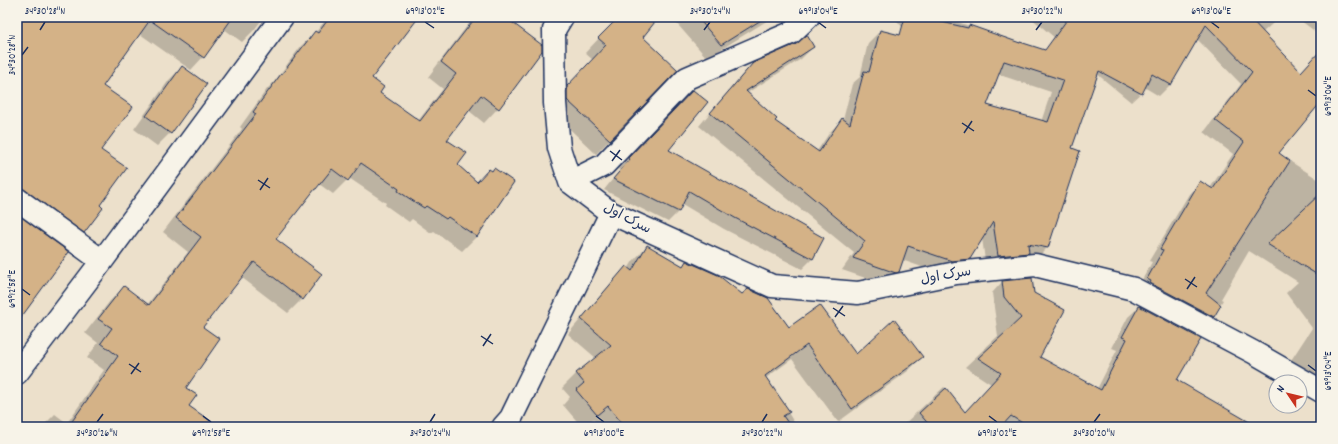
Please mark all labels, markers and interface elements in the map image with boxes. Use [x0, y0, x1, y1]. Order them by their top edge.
text: 34°30'28"N [25, 5, 65, 19]
text: 69°13'02"E [405, 5, 445, 19]
text: 34°30'24"N [690, 5, 730, 19]
text: 69°13'04"E [799, 5, 838, 19]
text: 34°30'22"N [1022, 5, 1063, 19]
text: 69°13'06"E [1191, 5, 1231, 19]
text: 34°30'28"N [6, 35, 20, 75]
text: 69°13'06"E [1322, 76, 1336, 116]
street label: سرک اول [600, 198, 654, 240]
street label: سرک اول [919, 262, 973, 290]
text: 69°12'58"E [6, 270, 20, 308]
text: 69°13'04"E [1322, 351, 1336, 391]
north arrow [1268, 374, 1308, 414]
text: N [1273, 382, 1290, 396]
text: 34°30'26"N [76, 427, 118, 441]
text: 69°12'58"E [192, 427, 230, 441]
text: 34°30'24"N [410, 427, 450, 441]
text: 69°13'00"E [584, 427, 625, 441]
text: 34°30'22"N [742, 427, 783, 441]
text: 69°13'02"E [977, 427, 1017, 441]
text: 34°30'20"N [1073, 427, 1115, 441]

